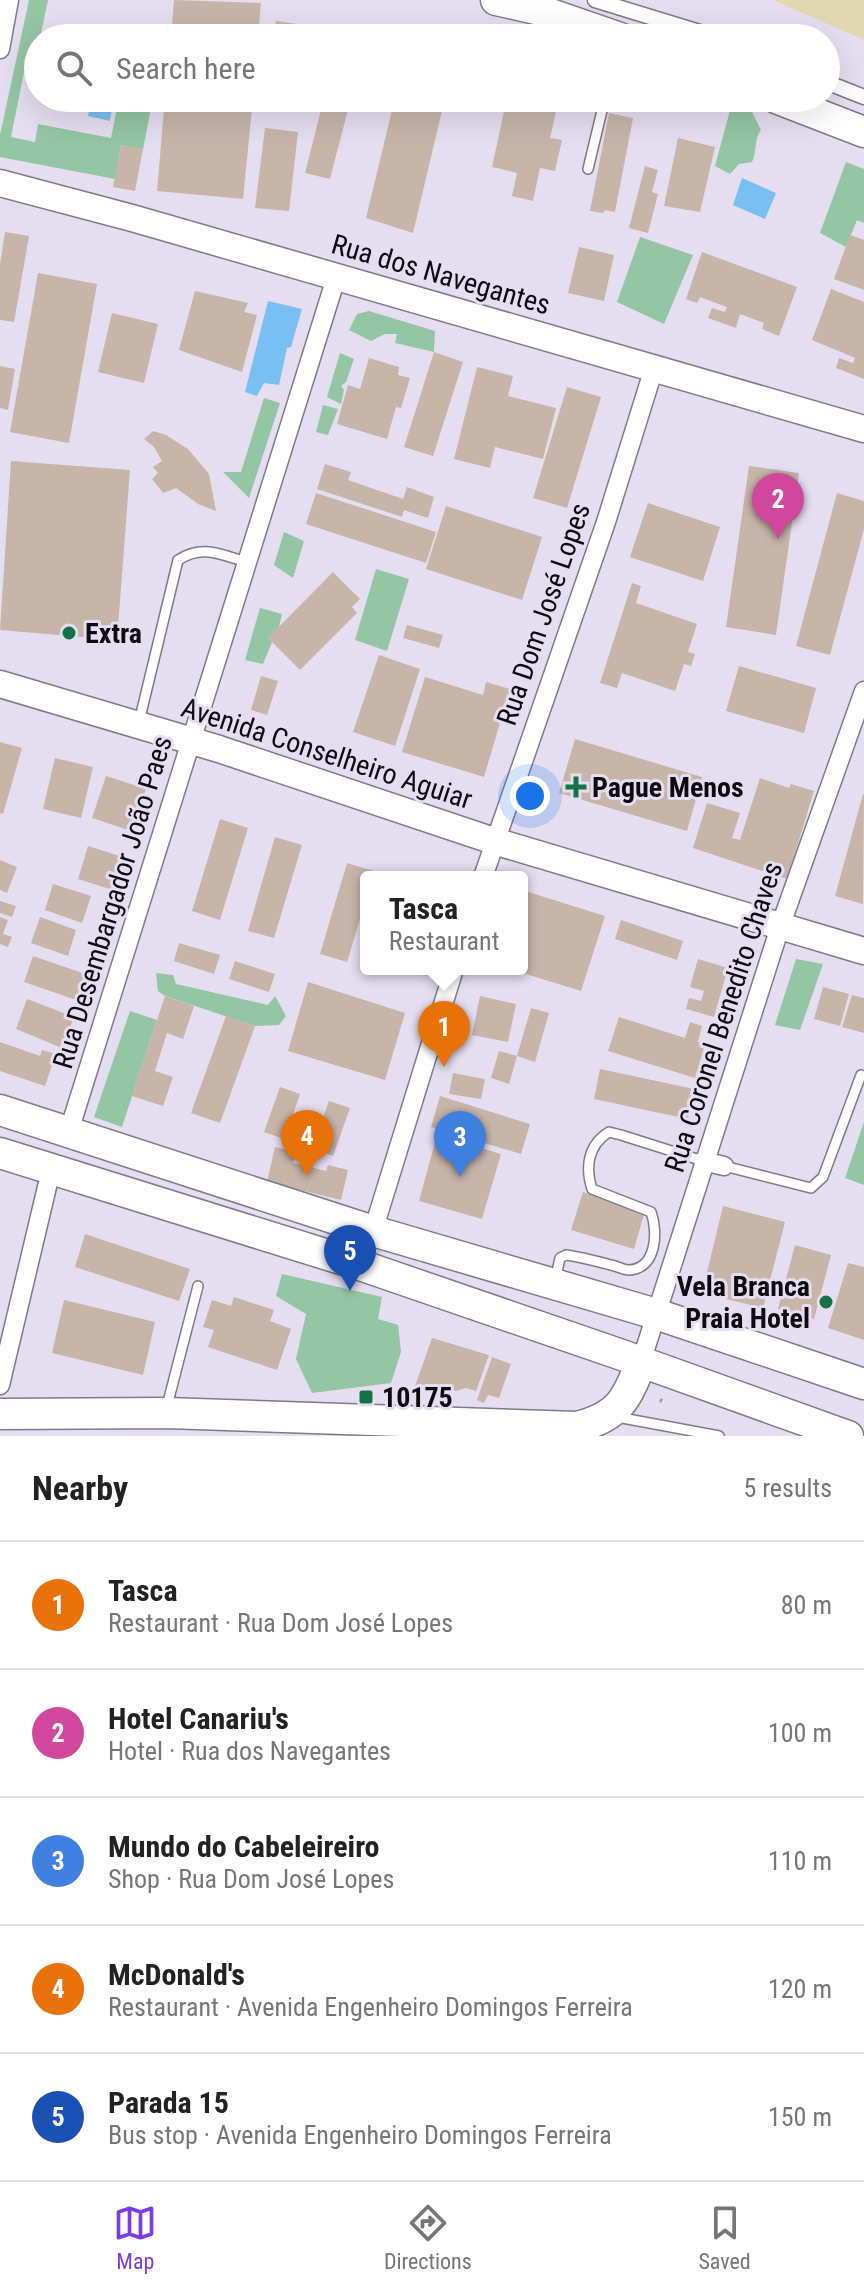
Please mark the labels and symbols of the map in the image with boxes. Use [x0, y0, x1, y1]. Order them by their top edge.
street label: Rua dos Navegantes [328, 227, 554, 321]
pin: 2 [752, 473, 804, 539]
street label: Rua Dom José Lopes [490, 499, 597, 730]
place label: Extra [85, 617, 142, 650]
marker: Extra [60, 624, 78, 642]
street label: Avenida Conselheiro Aguiar [177, 691, 476, 816]
street label: Rua Desembargador João Paes [46, 732, 179, 1072]
place label: Pague Menos [592, 771, 744, 804]
your location [510, 776, 550, 816]
marker: Pague Menos [567, 778, 585, 796]
street label: Rua Coronel Benedito Chaves [658, 858, 789, 1176]
pin: 1 [418, 1001, 470, 1067]
pin: 4 [281, 1110, 333, 1176]
pin: 3 [434, 1111, 486, 1177]
pin: 5 [324, 1225, 376, 1291]
place label: Vela Branca Praia Hotel [677, 1270, 810, 1335]
marker: Vela Branca Praia Hotel [817, 1293, 835, 1311]
place label: 10175 [382, 1381, 453, 1414]
marker: 10175 [357, 1388, 375, 1406]

